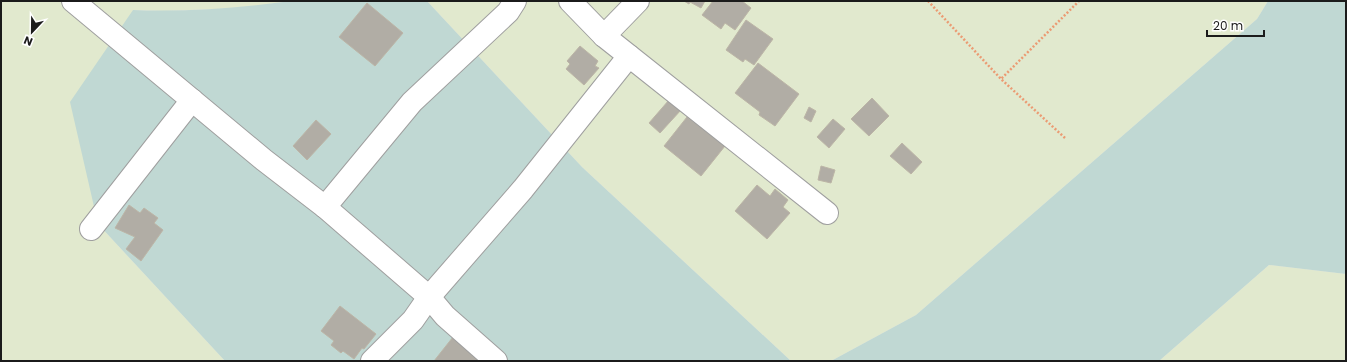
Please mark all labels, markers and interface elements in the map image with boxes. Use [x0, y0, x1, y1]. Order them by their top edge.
north arrow [12, 12, 52, 52]
scale bar [1207, 12, 1264, 38]
text: 20 m [1213, 17, 1243, 34]
text: N [21, 32, 35, 50]

